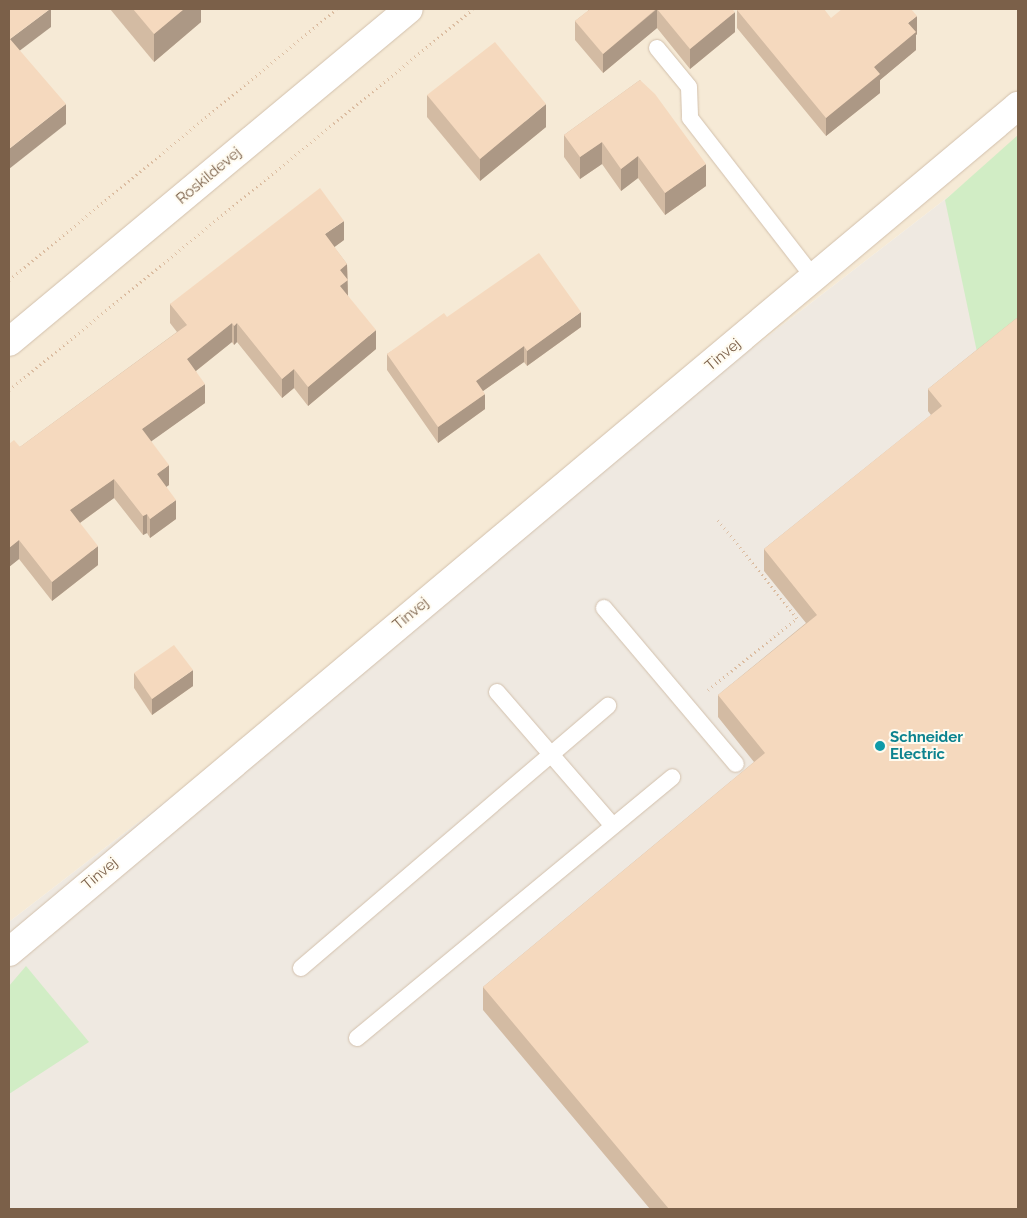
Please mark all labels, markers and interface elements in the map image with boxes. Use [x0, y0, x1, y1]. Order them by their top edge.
street label: Roskildevej [173, 144, 245, 208]
street label: Tinvej [702, 335, 744, 375]
street label: Tinvej [390, 594, 432, 634]
place label: Schneider Electric [890, 728, 963, 763]
marker: Schneider Electric [874, 740, 886, 752]
street label: Tinvej [79, 854, 121, 894]

